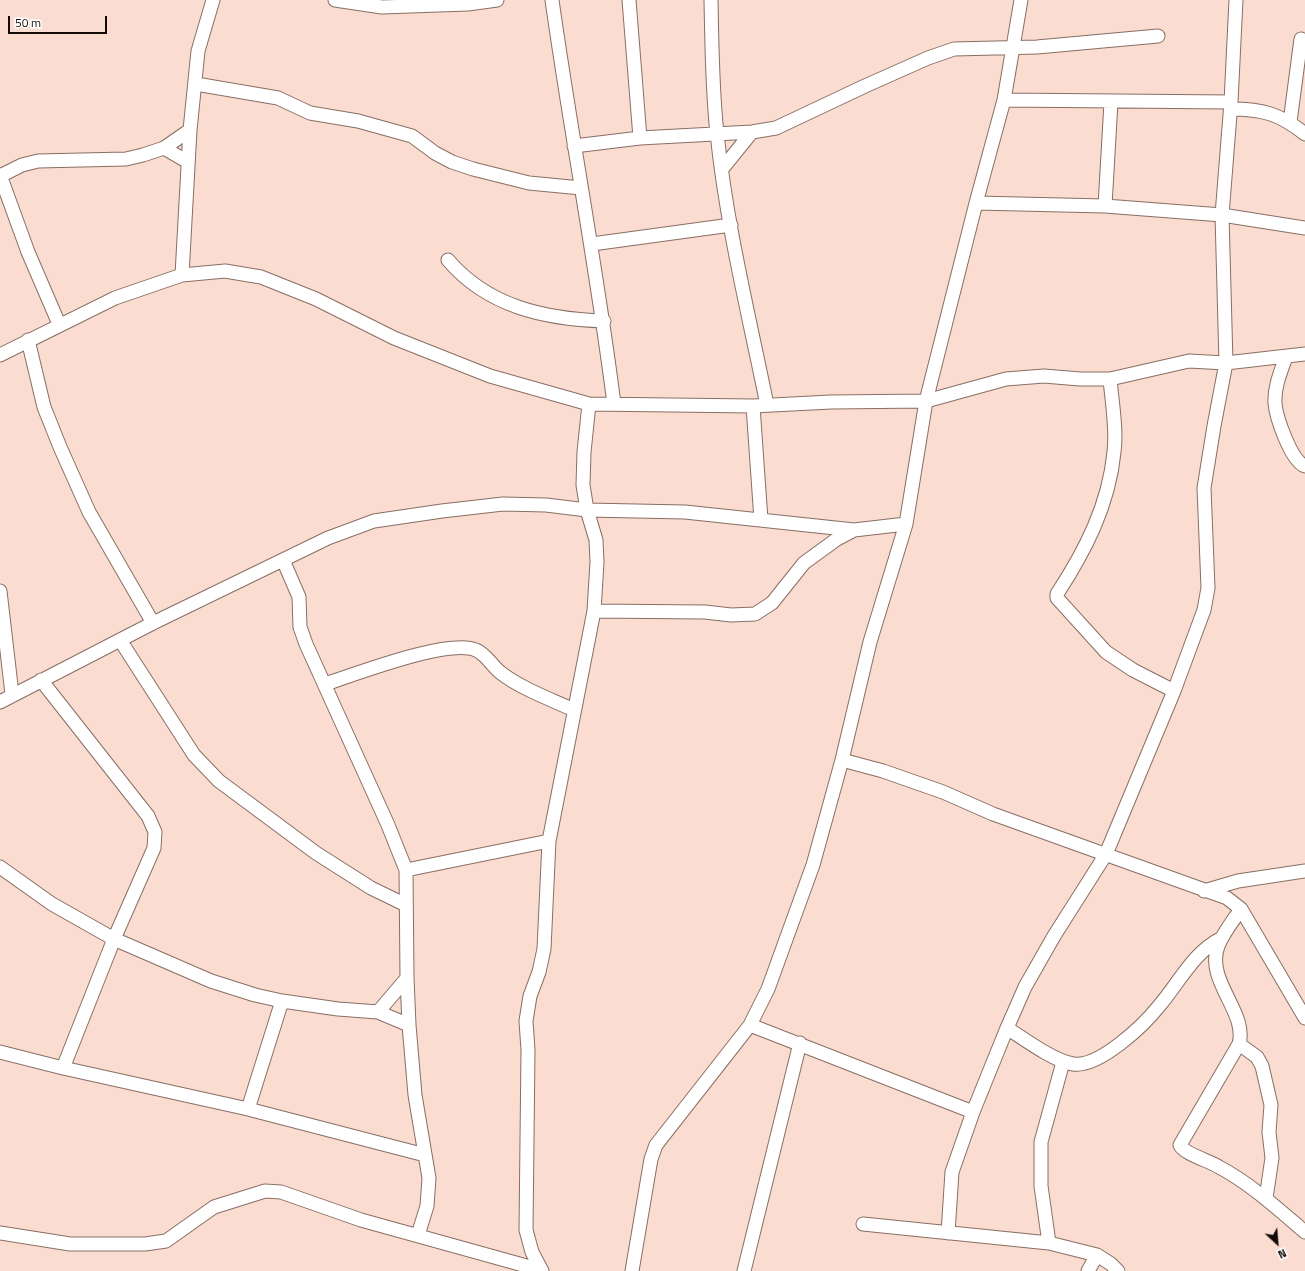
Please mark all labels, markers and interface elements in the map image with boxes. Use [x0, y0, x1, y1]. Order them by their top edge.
scale bar [10, 8, 109, 34]
text: 50 m [15, 13, 41, 32]
north arrow [1257, 1223, 1297, 1263]
text: N [1275, 1245, 1289, 1263]

